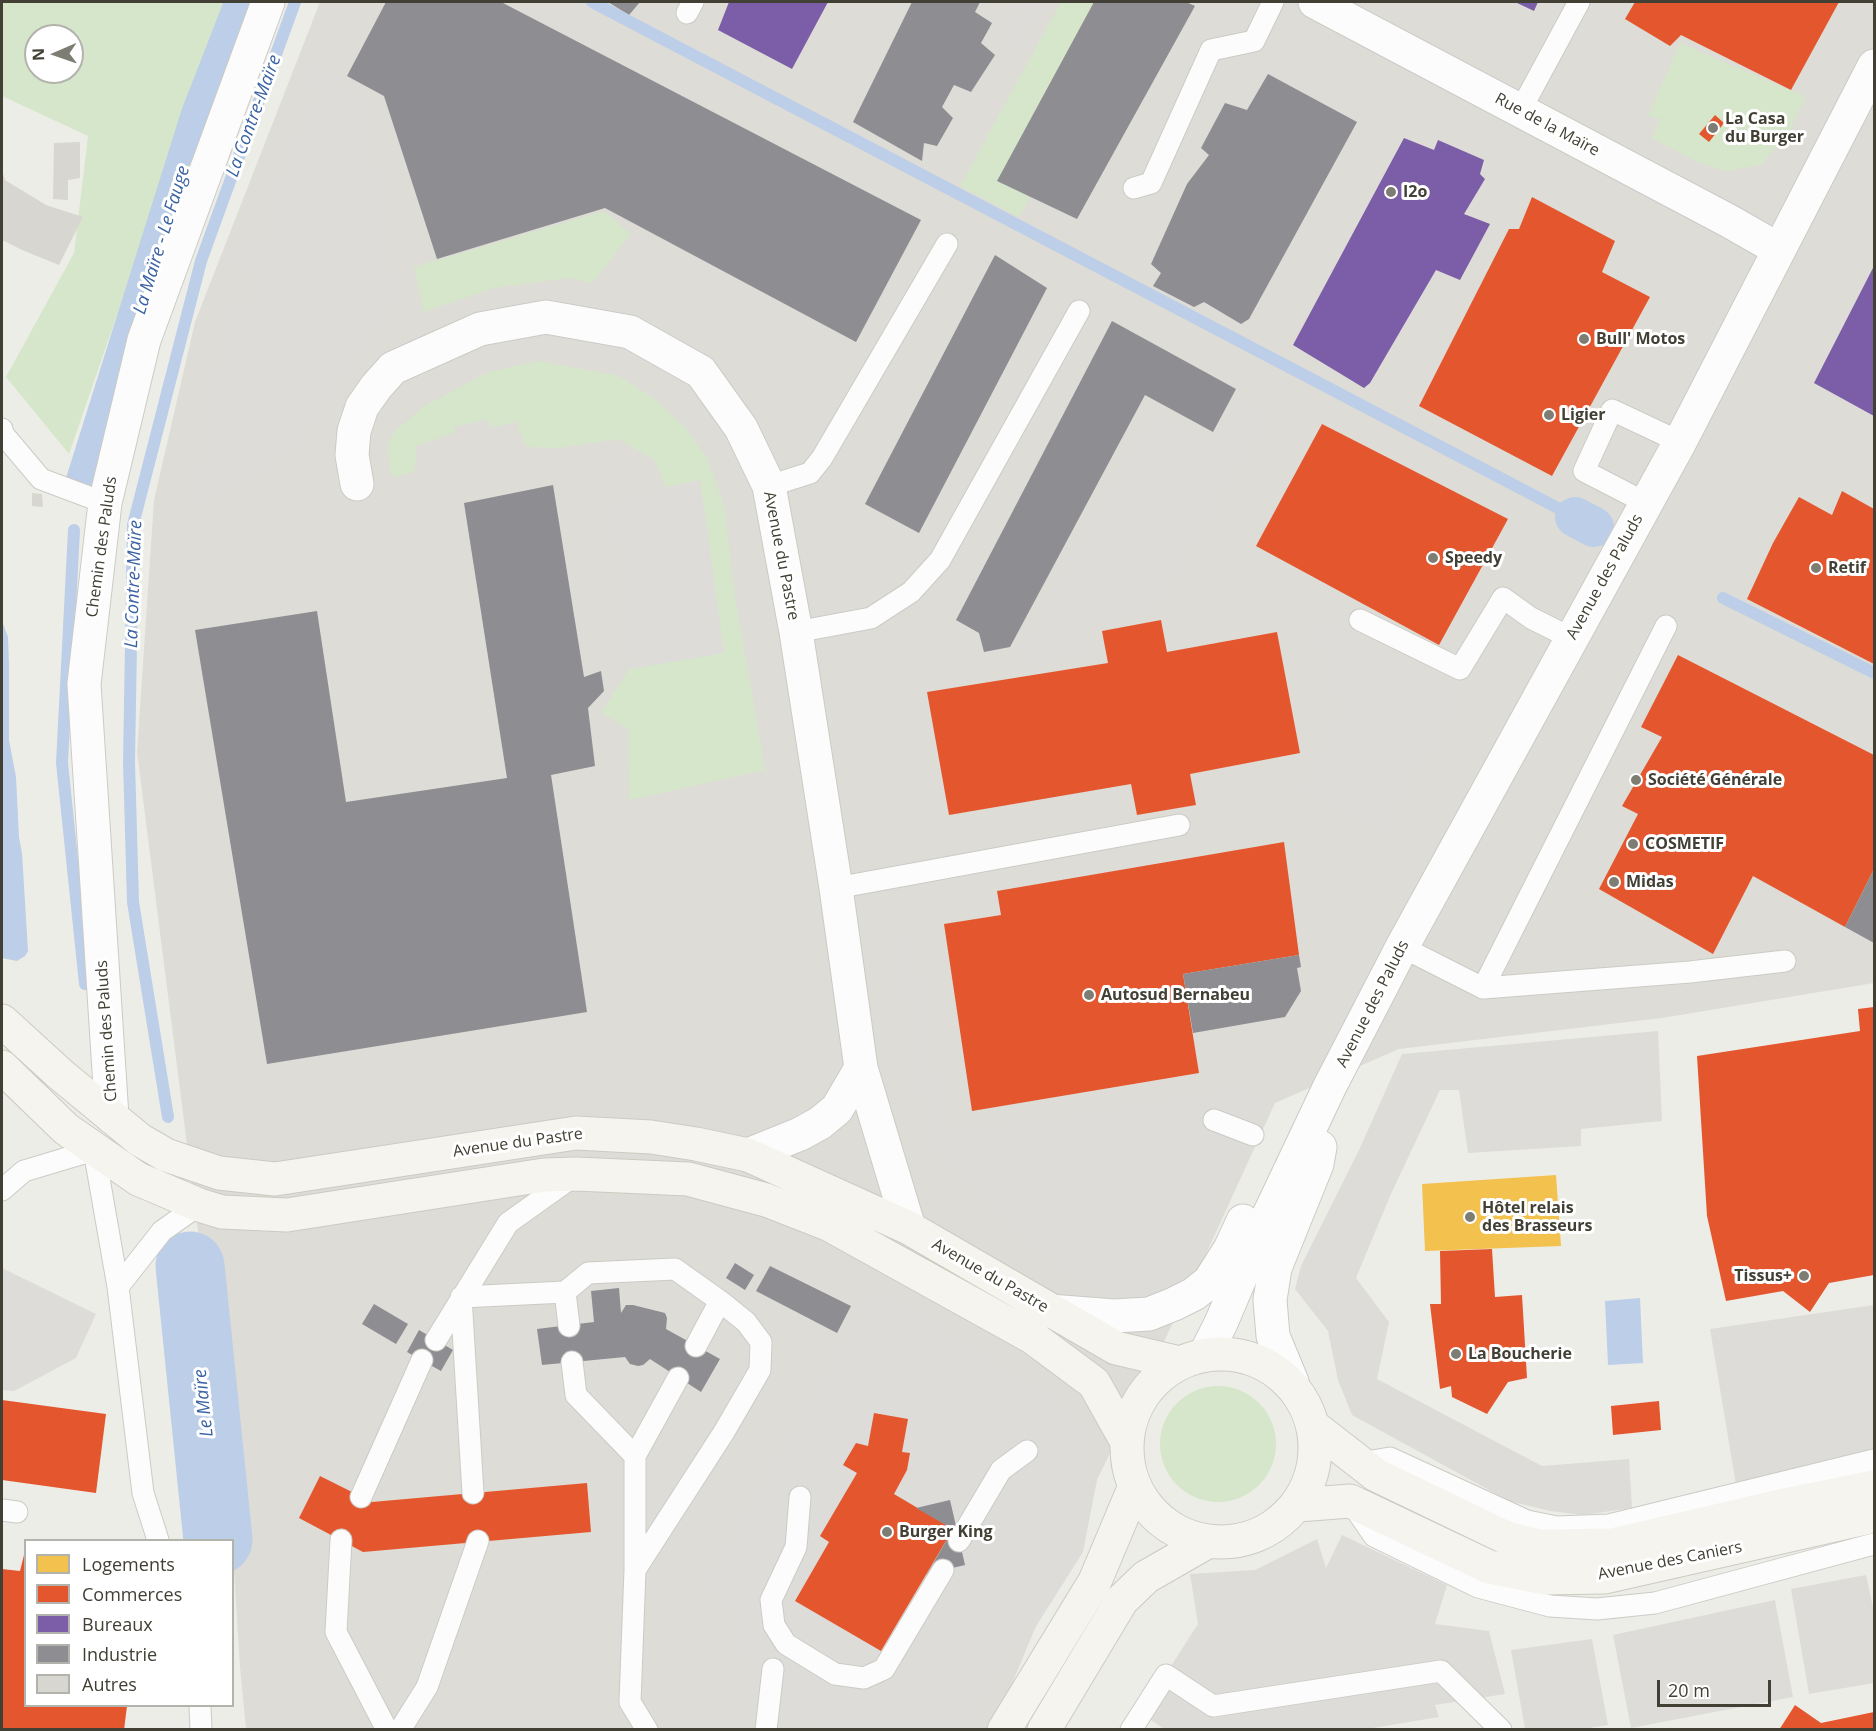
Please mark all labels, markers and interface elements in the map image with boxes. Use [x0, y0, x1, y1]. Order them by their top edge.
north arrow [24, 24, 84, 84]
text: N [27, 48, 49, 61]
water label: La Contre-Maïre [222, 52, 286, 180]
street label: Rue de la Maïre [1491, 89, 1603, 161]
place label: La Casa du Burger [1725, 109, 1804, 147]
marker: La Casa du Burger [1706, 121, 1720, 135]
water label: La Maïre - Le Fauge [129, 163, 195, 317]
place label: I2o [1403, 182, 1427, 202]
marker: I2o [1384, 185, 1398, 199]
place label: Bull' Motos [1596, 329, 1685, 349]
marker: Bull' Motos [1577, 332, 1591, 346]
place label: Ligier [1561, 405, 1606, 425]
marker: Ligier [1542, 408, 1556, 422]
street label: Chemin des Paluds [83, 475, 121, 619]
street label: Avenue du Pastre [759, 490, 803, 622]
street label: Avenue des Paluds [1563, 511, 1647, 643]
water label: La Contre-Maïre [121, 520, 147, 648]
place label: Speedy [1445, 548, 1502, 568]
marker: Speedy [1426, 551, 1440, 565]
place label: Retif [1828, 558, 1866, 578]
marker: Retif [1809, 561, 1823, 575]
place label: Société Générale [1648, 770, 1782, 790]
marker: Société Générale [1629, 773, 1643, 787]
place label: COSMETIF [1645, 834, 1724, 854]
marker: COSMETIF [1626, 837, 1640, 851]
place label: Midas [1626, 872, 1674, 892]
marker: Midas [1607, 875, 1621, 889]
street label: Avenue des Paluds [1333, 937, 1413, 1071]
street label: Chemin des Paluds [92, 959, 122, 1103]
place label: Autosud Bernabeu [1101, 985, 1250, 1005]
marker: Autosud Bernabeu [1082, 988, 1096, 1002]
street label: Avenue du Pastre [452, 1124, 584, 1162]
place label: Hôtel relais des Brasseurs [1482, 1198, 1592, 1236]
marker: Hôtel relais des Brasseurs [1463, 1210, 1477, 1224]
street label: Avenue du Pastre [928, 1235, 1052, 1317]
place label: Tissus+ [1734, 1266, 1792, 1286]
marker: Tissus+ [1797, 1269, 1811, 1283]
place label: La Boucherie [1468, 1344, 1572, 1364]
marker: La Boucherie [1449, 1347, 1463, 1361]
water label: Le Maïre [190, 1368, 218, 1438]
place label: Burger King [899, 1522, 993, 1542]
marker: Burger King [880, 1525, 894, 1539]
street label: Avenue des Caniers [1596, 1538, 1744, 1584]
legend [24, 1539, 234, 1707]
text: Logements [82, 1552, 175, 1576]
text: Commerces [82, 1582, 182, 1606]
text: Bureaux [82, 1612, 153, 1636]
text: Industrie [82, 1642, 157, 1666]
scale bar [1660, 1668, 1774, 1706]
text: Autres [82, 1672, 137, 1696]
text: 20 m [1668, 1678, 1710, 1702]

